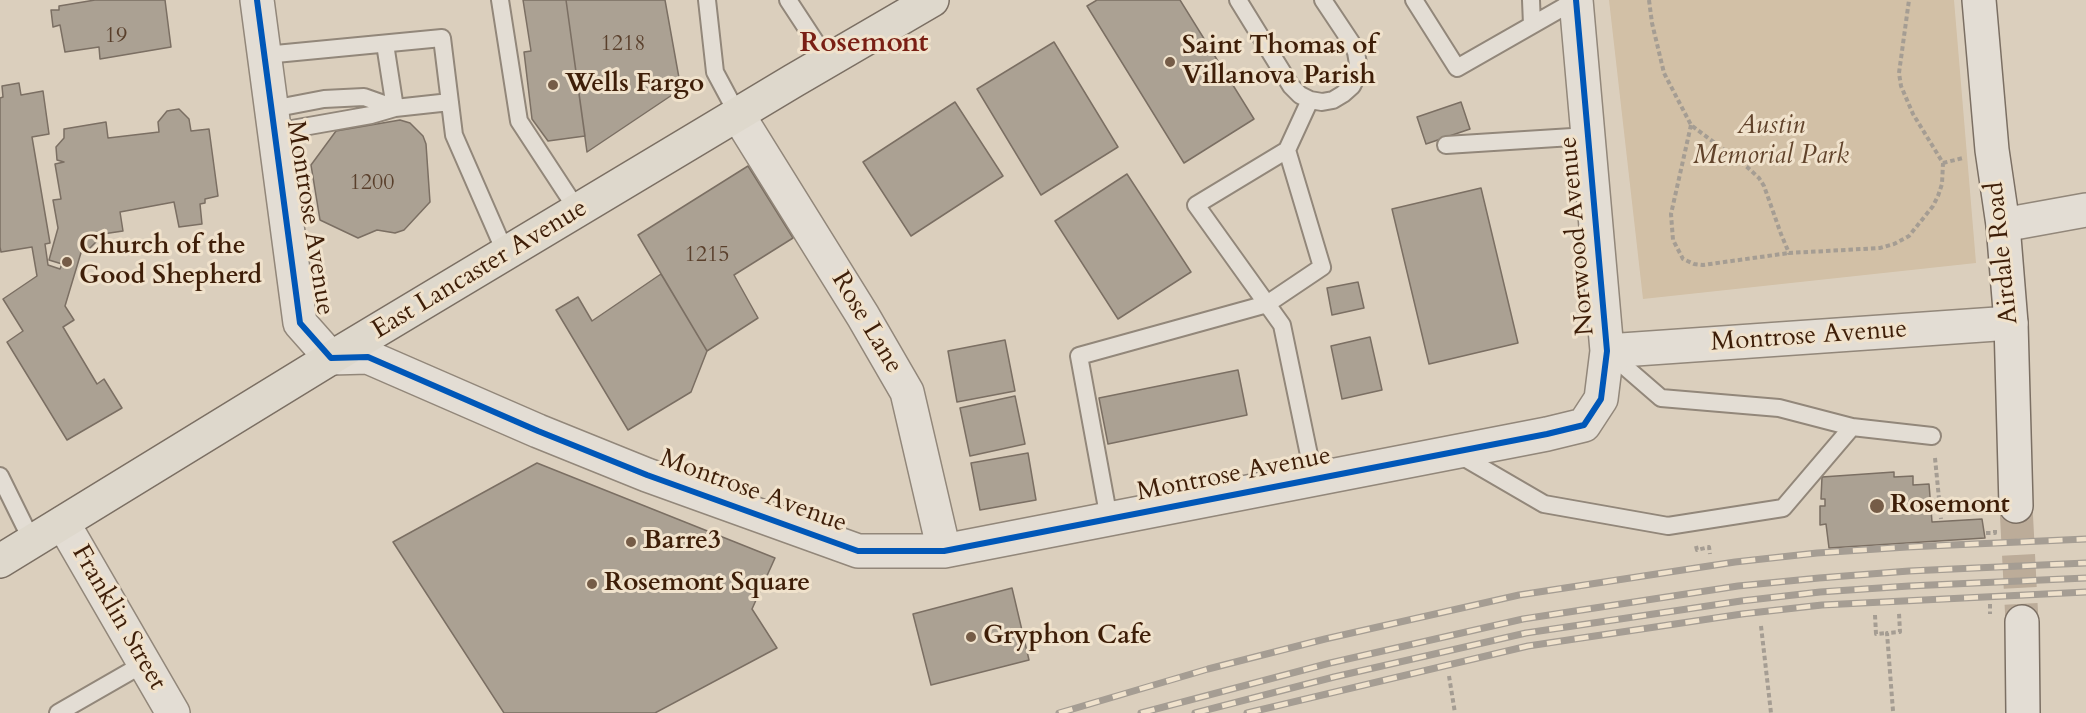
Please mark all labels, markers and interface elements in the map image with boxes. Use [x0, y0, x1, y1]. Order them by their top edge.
house number: 19 [105, 24, 127, 50]
district label: Rosemont [800, 28, 928, 62]
place label: Saint Thomas of Villanova Parish [1182, 31, 1376, 92]
house number: 1218 [600, 32, 646, 58]
marker: Saint Thomas of Villanova Parish [1163, 55, 1177, 69]
place label: Wells Fargo [565, 69, 704, 101]
marker: Wells Fargo [546, 78, 560, 92]
park label: Austin Memorial Park [1693, 111, 1849, 172]
street label: Montrose Avenue [278, 118, 340, 318]
street label: Norwood Avenue [1554, 135, 1602, 337]
house number: 1200 [349, 171, 395, 197]
street label: Airdale Road [1980, 180, 2026, 326]
street label: East Lancaster Avenue [367, 193, 593, 347]
place label: Church of the Good Shepherd [79, 231, 262, 292]
house number: 1215 [684, 243, 730, 269]
marker: Church of the Good Shepherd [60, 255, 74, 269]
street label: Rose Lane [824, 266, 908, 380]
street label: Montrose Avenue [1710, 315, 1908, 359]
street label: Montrose Avenue [1134, 441, 1334, 509]
street label: Montrose Avenue [655, 444, 851, 540]
place label: Rosemont [1890, 490, 2010, 522]
marker: Rosemont [1868, 497, 1886, 515]
place label: Barre3 [643, 526, 721, 558]
marker: Barre3 [624, 535, 638, 549]
street label: Franklin Street [64, 540, 172, 696]
place label: Rosemont Square [604, 568, 810, 600]
marker: Rosemont Square [585, 577, 599, 591]
place label: Gryphon Cafe [983, 621, 1152, 653]
marker: Gryphon Cafe [964, 630, 978, 644]

